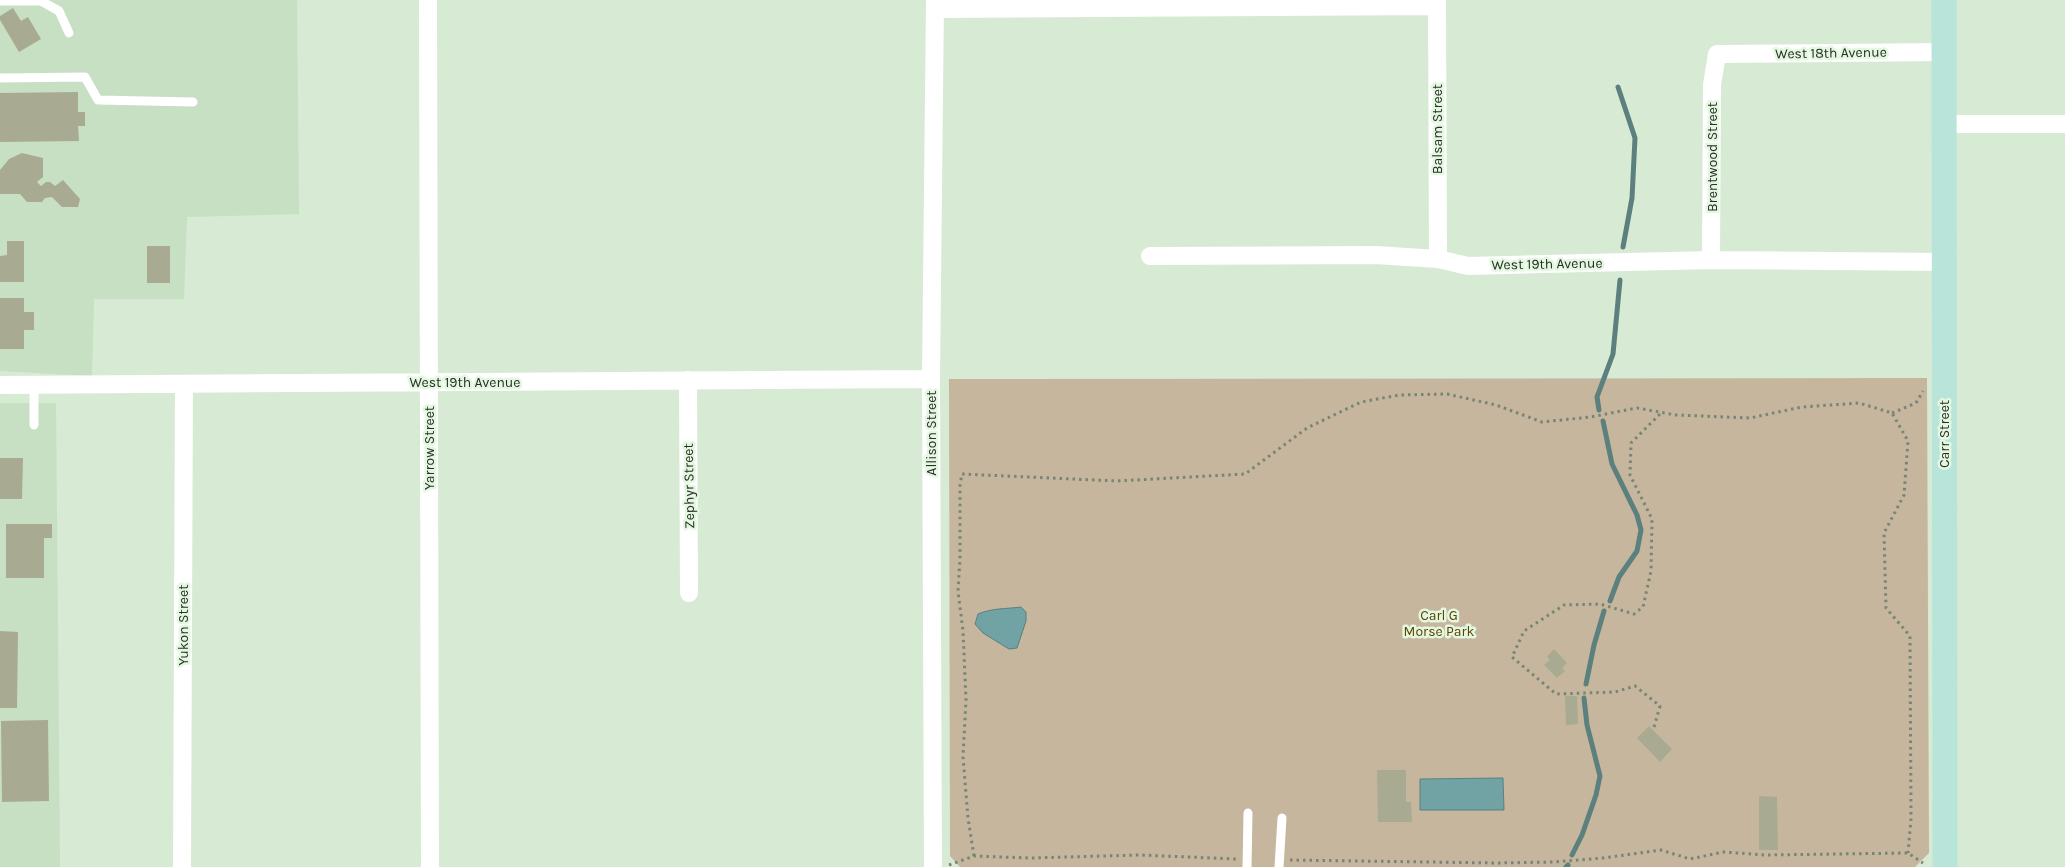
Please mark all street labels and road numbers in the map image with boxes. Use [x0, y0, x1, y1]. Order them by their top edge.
street label: West 18th Avenue [1775, 44, 1887, 62]
street label: Balsam Street [1429, 84, 1446, 174]
street label: Brentwood Street [1704, 102, 1721, 212]
street label: West 19th Avenue [1491, 255, 1603, 273]
street label: West 19th Avenue [409, 374, 521, 391]
street label: Allison Street [923, 390, 940, 476]
street label: Carr Street [1936, 400, 1953, 468]
street label: Yarrow Street [421, 406, 438, 490]
street label: Zephyr Street [680, 443, 698, 529]
street label: Yukon Street [175, 585, 192, 665]

